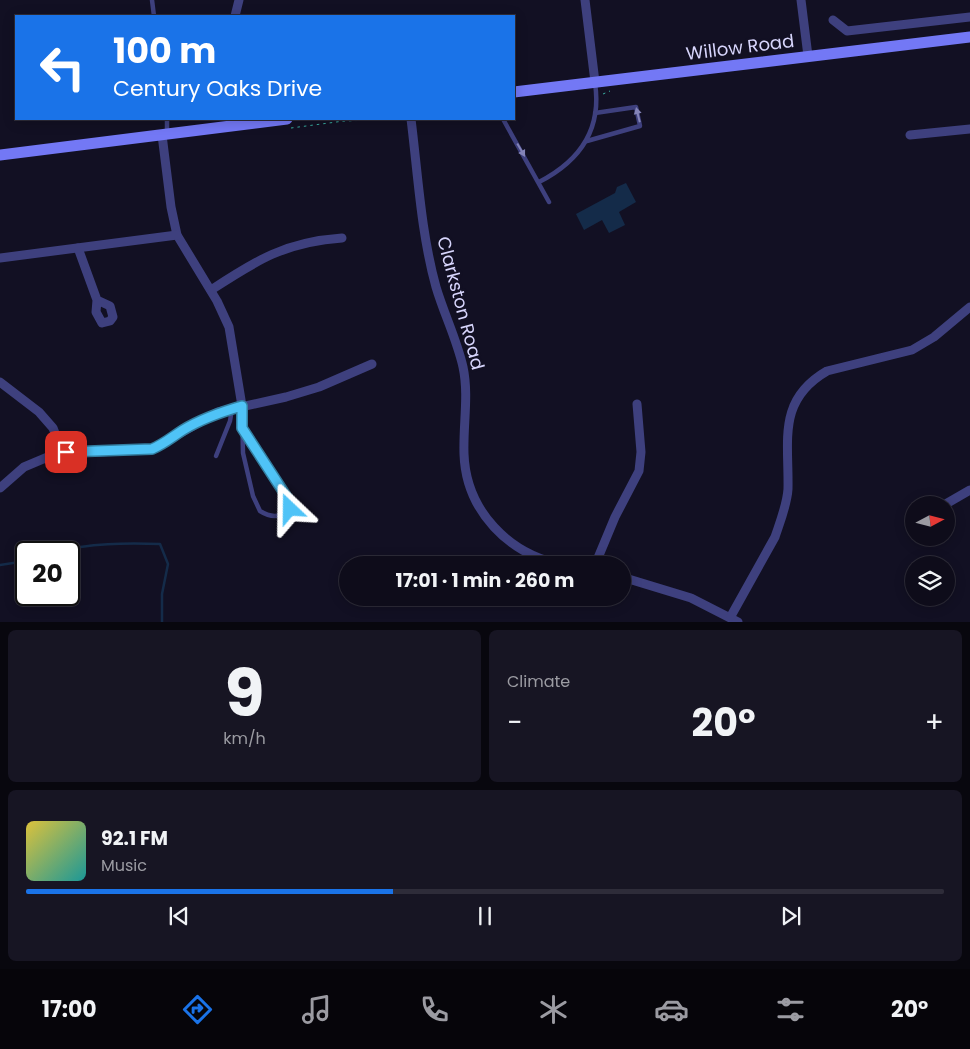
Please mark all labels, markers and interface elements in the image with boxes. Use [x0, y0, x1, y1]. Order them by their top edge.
text: 100 m [113, 26, 216, 75]
street label: Willow Road [685, 28, 795, 66]
icon: left [30, 35, 95, 100]
text: Century Oaks Drive [113, 73, 322, 104]
one-way arrow [634, 108, 642, 123]
one-way arrow [517, 144, 526, 157]
street label: Clarkston Road [431, 234, 491, 372]
pin [45, 431, 87, 473]
icon: arrive [52, 438, 80, 466]
position arrow [263, 482, 315, 534]
north arrow [905, 496, 955, 546]
map controls [905, 496, 955, 606]
speed limit sign: 20 [15, 541, 80, 606]
button: layers [905, 556, 955, 606]
text: 17:01 · 1 min · 260 m [396, 567, 574, 594]
text: 9 [225, 648, 264, 739]
text: Climate [507, 670, 570, 693]
text: 20° [692, 696, 756, 749]
text: − [507, 703, 522, 742]
text: + [925, 703, 944, 742]
text: km/h [223, 727, 266, 750]
text: 92.1 FM [101, 825, 168, 852]
text: Music [101, 854, 147, 877]
icon: previous [165, 902, 193, 930]
icon: pause [471, 902, 499, 930]
icon: next [777, 902, 805, 930]
icon: directions [180, 992, 215, 1027]
icon: music [299, 992, 334, 1027]
icon: phone [417, 992, 452, 1027]
icon: climate [536, 992, 571, 1027]
icon: car [654, 992, 689, 1027]
icon: filters [773, 992, 808, 1027]
text: 17:00 [42, 994, 97, 1025]
text: 20° [891, 994, 928, 1025]

